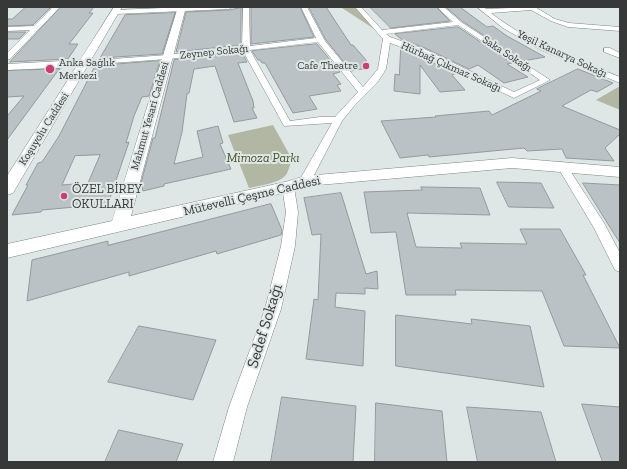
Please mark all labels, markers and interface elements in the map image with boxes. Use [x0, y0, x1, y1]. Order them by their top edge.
street label: Yeşil Kanarya Sokağı [515, 27, 609, 81]
street label: Saka Sokağı [480, 33, 534, 75]
street label: Hürbağ Çıkmaz Sokağı [399, 39, 503, 95]
street label: Zeynep Sokağı [179, 42, 249, 62]
place label: Anka Sağlık Merkezi [59, 56, 115, 82]
place label: Cafe Theatre [297, 59, 358, 73]
street label: Mahmut Yesari Caddesi [128, 60, 172, 172]
marker: Cafe Theatre [361, 61, 371, 71]
marker: Anka Sağlık Merkezi [44, 63, 56, 75]
street label: Koşuyolu Caddesi [16, 90, 72, 168]
park label: Mimoza Parkı [226, 150, 300, 166]
street label: Mütevelli Çeşme Caddesi [182, 173, 322, 219]
place label: ÖZEL BİREY OKULLARI [72, 181, 142, 212]
marker: ÖZEL BİREY OKULLARI [59, 191, 69, 201]
street label: Sedef Sokağı [243, 282, 287, 370]

